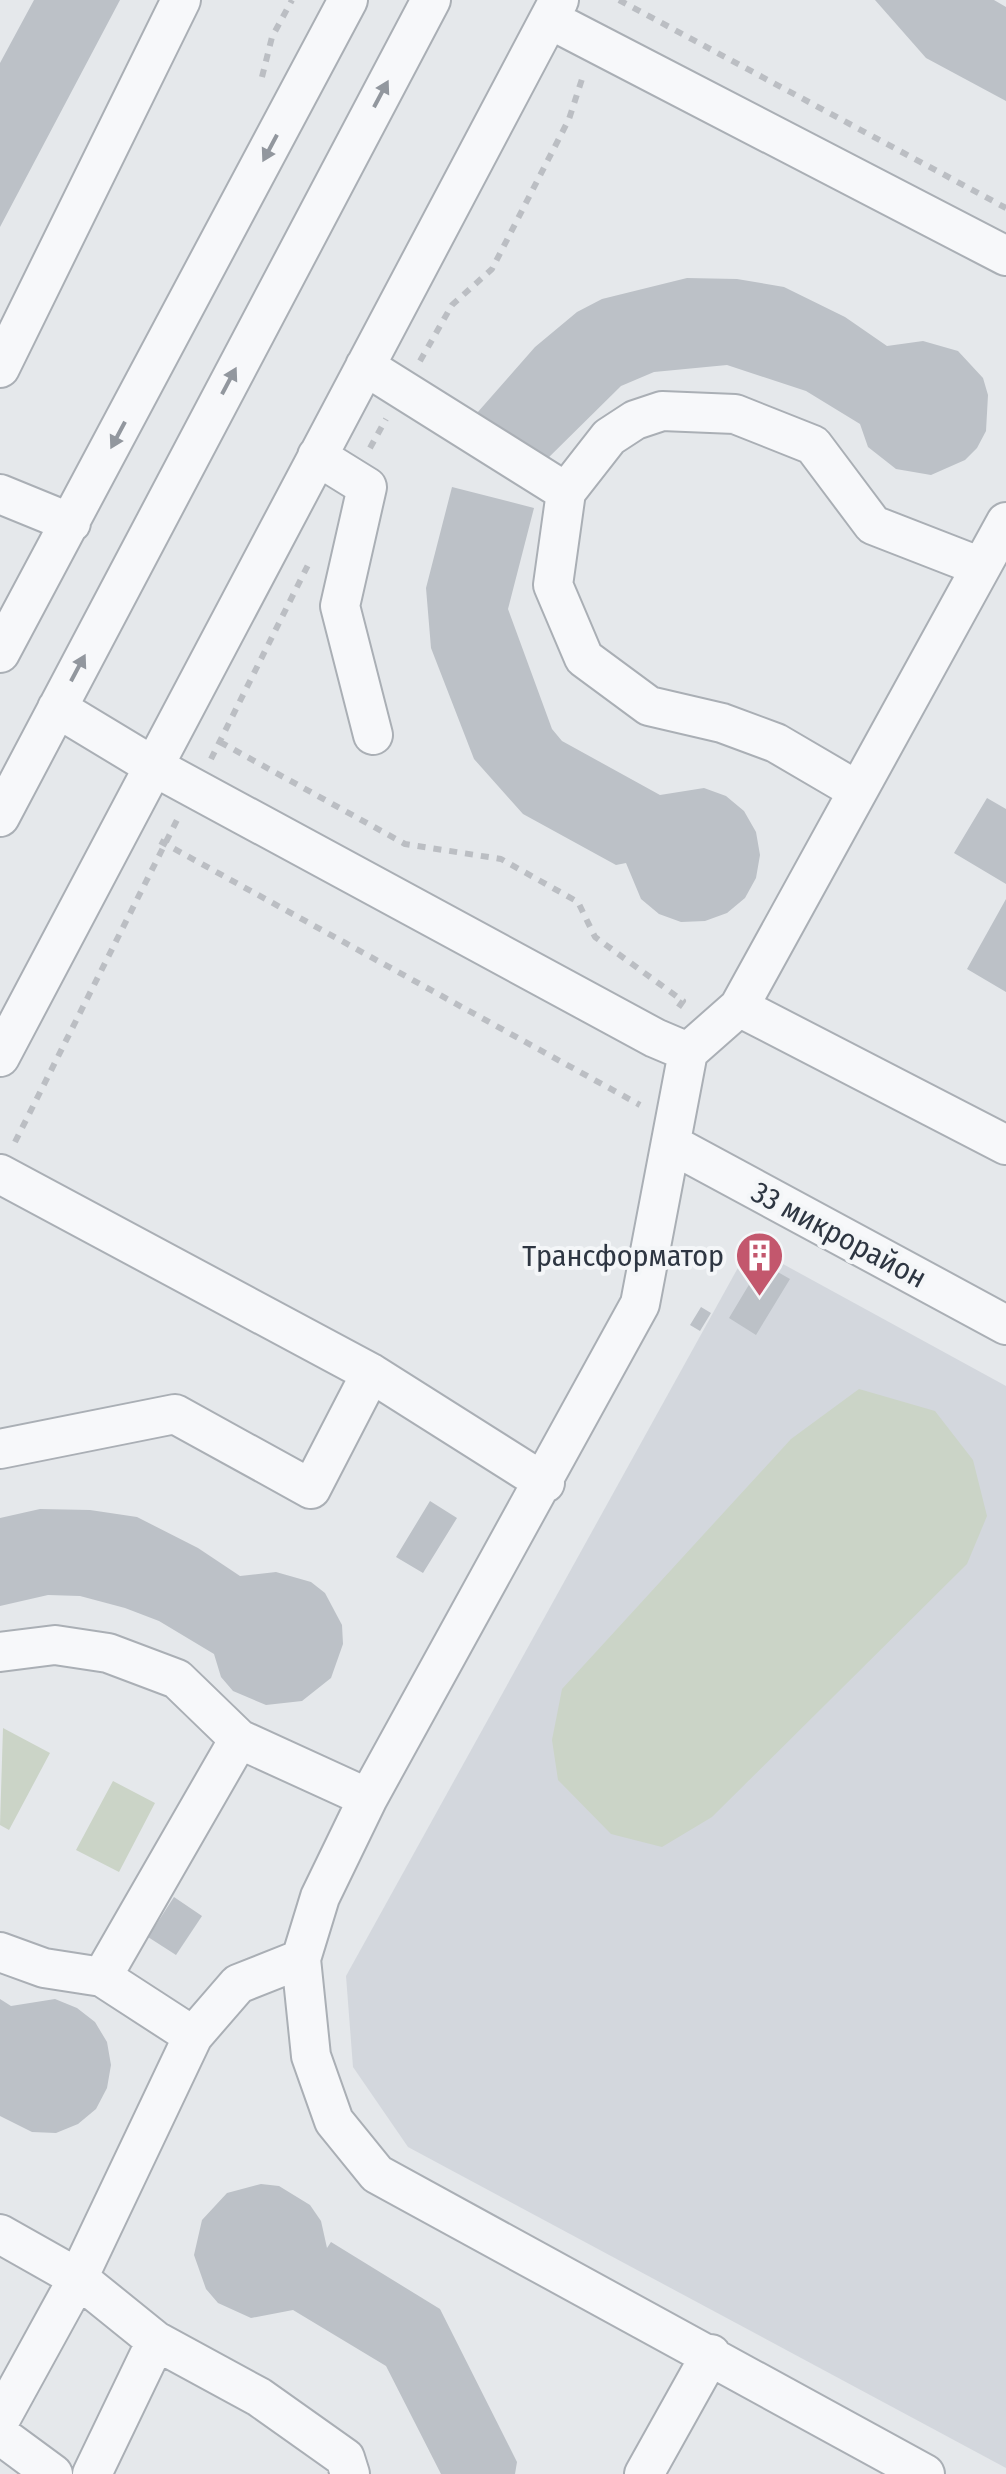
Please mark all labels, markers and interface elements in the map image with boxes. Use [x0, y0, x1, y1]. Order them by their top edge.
one-way arrow [372, 79, 389, 108]
one-way arrow [262, 134, 279, 162]
one-way arrow [221, 366, 238, 395]
one-way arrow [109, 421, 126, 450]
one-way arrow [69, 654, 86, 683]
street label: 33 микрорайон [746, 1174, 932, 1296]
building icon: Трансформатор [733, 1230, 785, 1298]
place label: Трансформатор [522, 1238, 724, 1274]

